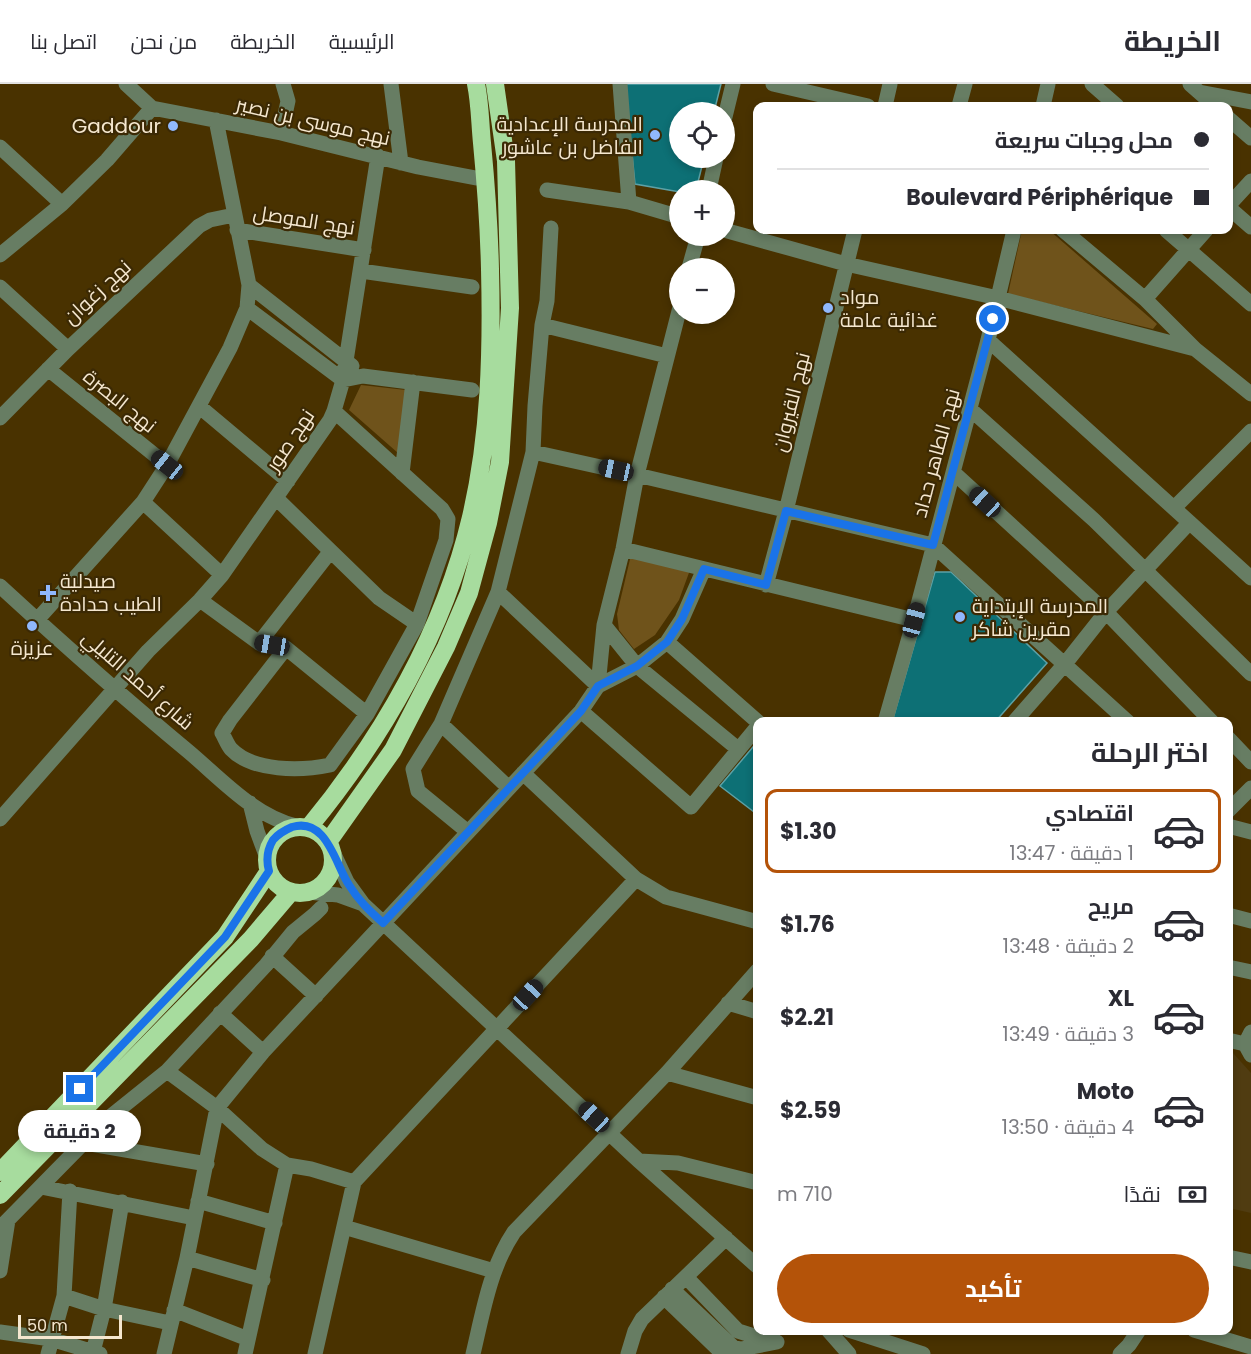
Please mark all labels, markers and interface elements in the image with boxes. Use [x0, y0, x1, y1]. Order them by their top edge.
text: الخريطة [1124, 22, 1221, 61]
text: اتصل بنا [30, 27, 97, 56]
text: من نحن [130, 27, 197, 56]
text: الخريطة [230, 27, 296, 56]
text: الرئيسية [329, 27, 395, 56]
street label: نهج موسى بن نصير [232, 89, 393, 152]
map controls [669, 102, 735, 324]
button: locate [669, 102, 735, 168]
place label: المدرسة الإعدادية الفاضل بن عاشور [496, 110, 643, 161]
place label: Gaddour [72, 112, 161, 140]
marker: Gaddour [166, 119, 180, 133]
text: محل وجبات سريعة [995, 125, 1173, 156]
marker: المدرسة الإعدادية الفاضل بن عاشور [648, 128, 662, 142]
button: + [669, 180, 735, 246]
text: Boulevard Périphérique [906, 182, 1173, 213]
street label: نهج الموصل [251, 198, 357, 242]
street label: نهج زغوان [57, 253, 137, 331]
button: − [669, 258, 735, 324]
place label: مواد غذائية عامة [840, 283, 938, 334]
marker: مواد غذائية عامة [821, 301, 835, 315]
route start [979, 305, 1006, 332]
street label: نهج القيروان [765, 349, 817, 455]
street label: نهج البصرة [77, 363, 163, 439]
street label: نهج الطاهر حداد [905, 385, 967, 521]
street label: نهج صور [258, 403, 321, 478]
car [147, 447, 187, 483]
car [597, 457, 635, 483]
car [966, 483, 1004, 521]
place label: صيدلية الطيب حدادة [60, 567, 162, 618]
marker: صيدلية الطيب حدادة [41, 586, 55, 600]
place label: المدرسة الإبتداية مقرين شاكر [971, 592, 1108, 643]
car [901, 600, 927, 640]
marker: المدرسة الإبتداية مقرين شاكر [953, 610, 967, 624]
marker: عزيزة [25, 619, 39, 633]
street label: شارع أحمد التليلي [75, 624, 200, 738]
car [253, 633, 291, 657]
place label: عزيزة [11, 634, 53, 662]
text: اختر الرحلة [1091, 734, 1209, 771]
text: اقتصادي [1045, 798, 1134, 829]
icon: car [1152, 804, 1206, 858]
text: $1.30 [780, 816, 837, 847]
text: 1 دقيقة · 13:47 [1009, 839, 1134, 867]
text: مريح [1088, 891, 1134, 922]
icon: car [1152, 897, 1206, 951]
text: $1.76 [780, 909, 835, 940]
text: 2 دقيقة · 13:48 [1003, 932, 1134, 960]
car [509, 976, 547, 1014]
text: XL [1108, 983, 1134, 1014]
icon: car [1152, 990, 1206, 1044]
text: $2.21 [780, 1002, 834, 1033]
text: 3 دقيقة · 13:49 [1002, 1020, 1134, 1048]
route end [66, 1075, 93, 1102]
text: Moto [1077, 1076, 1134, 1107]
icon: car [1152, 1083, 1206, 1137]
text: $2.59 [780, 1095, 841, 1126]
car [575, 1098, 613, 1136]
callout: 2 دقيقة [19, 1110, 142, 1152]
text: 4 دقيقة · 13:50 [1002, 1113, 1134, 1141]
text: 2 دقيقة [43, 1117, 116, 1145]
icon: cash [1176, 1178, 1209, 1211]
text: نقدًا [1123, 1179, 1161, 1210]
text: 710 m [777, 1180, 833, 1208]
button: تأكيد [777, 1254, 1209, 1323]
scale bar [18, 1312, 122, 1340]
text: 50 m [27, 1314, 68, 1337]

